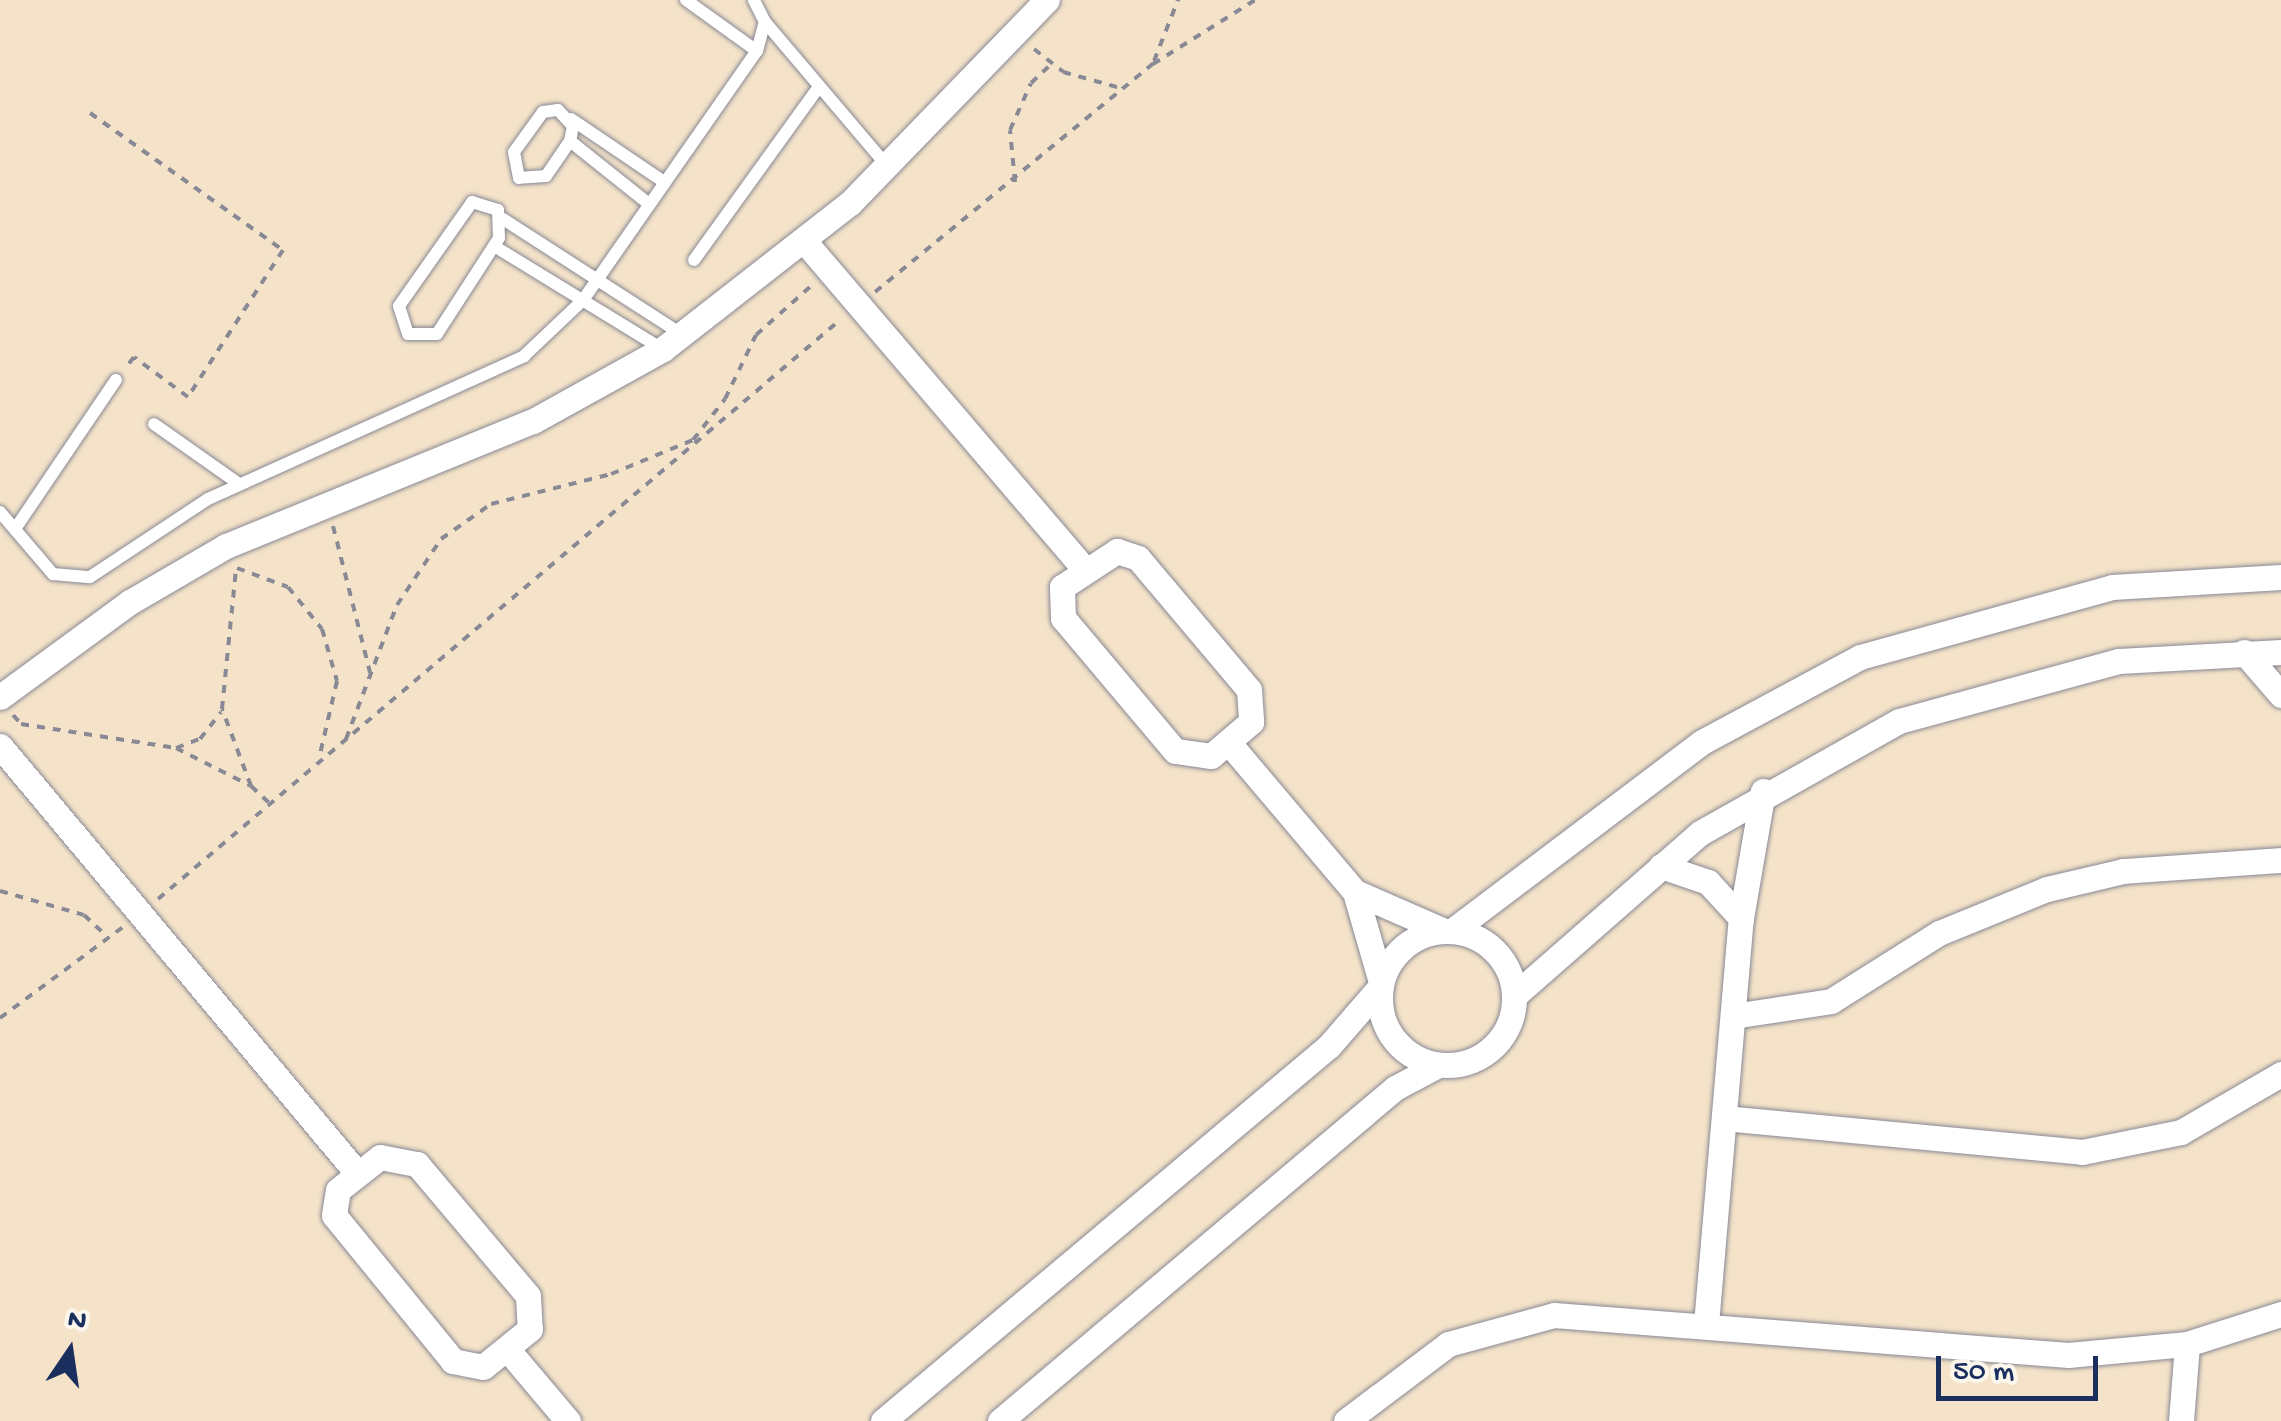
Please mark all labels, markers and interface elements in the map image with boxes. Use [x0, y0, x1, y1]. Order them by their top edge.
north arrow [20, 1301, 120, 1401]
text: N [64, 1303, 89, 1339]
scale bar [1941, 1336, 2104, 1398]
text: 50 m [1953, 1356, 2014, 1391]

